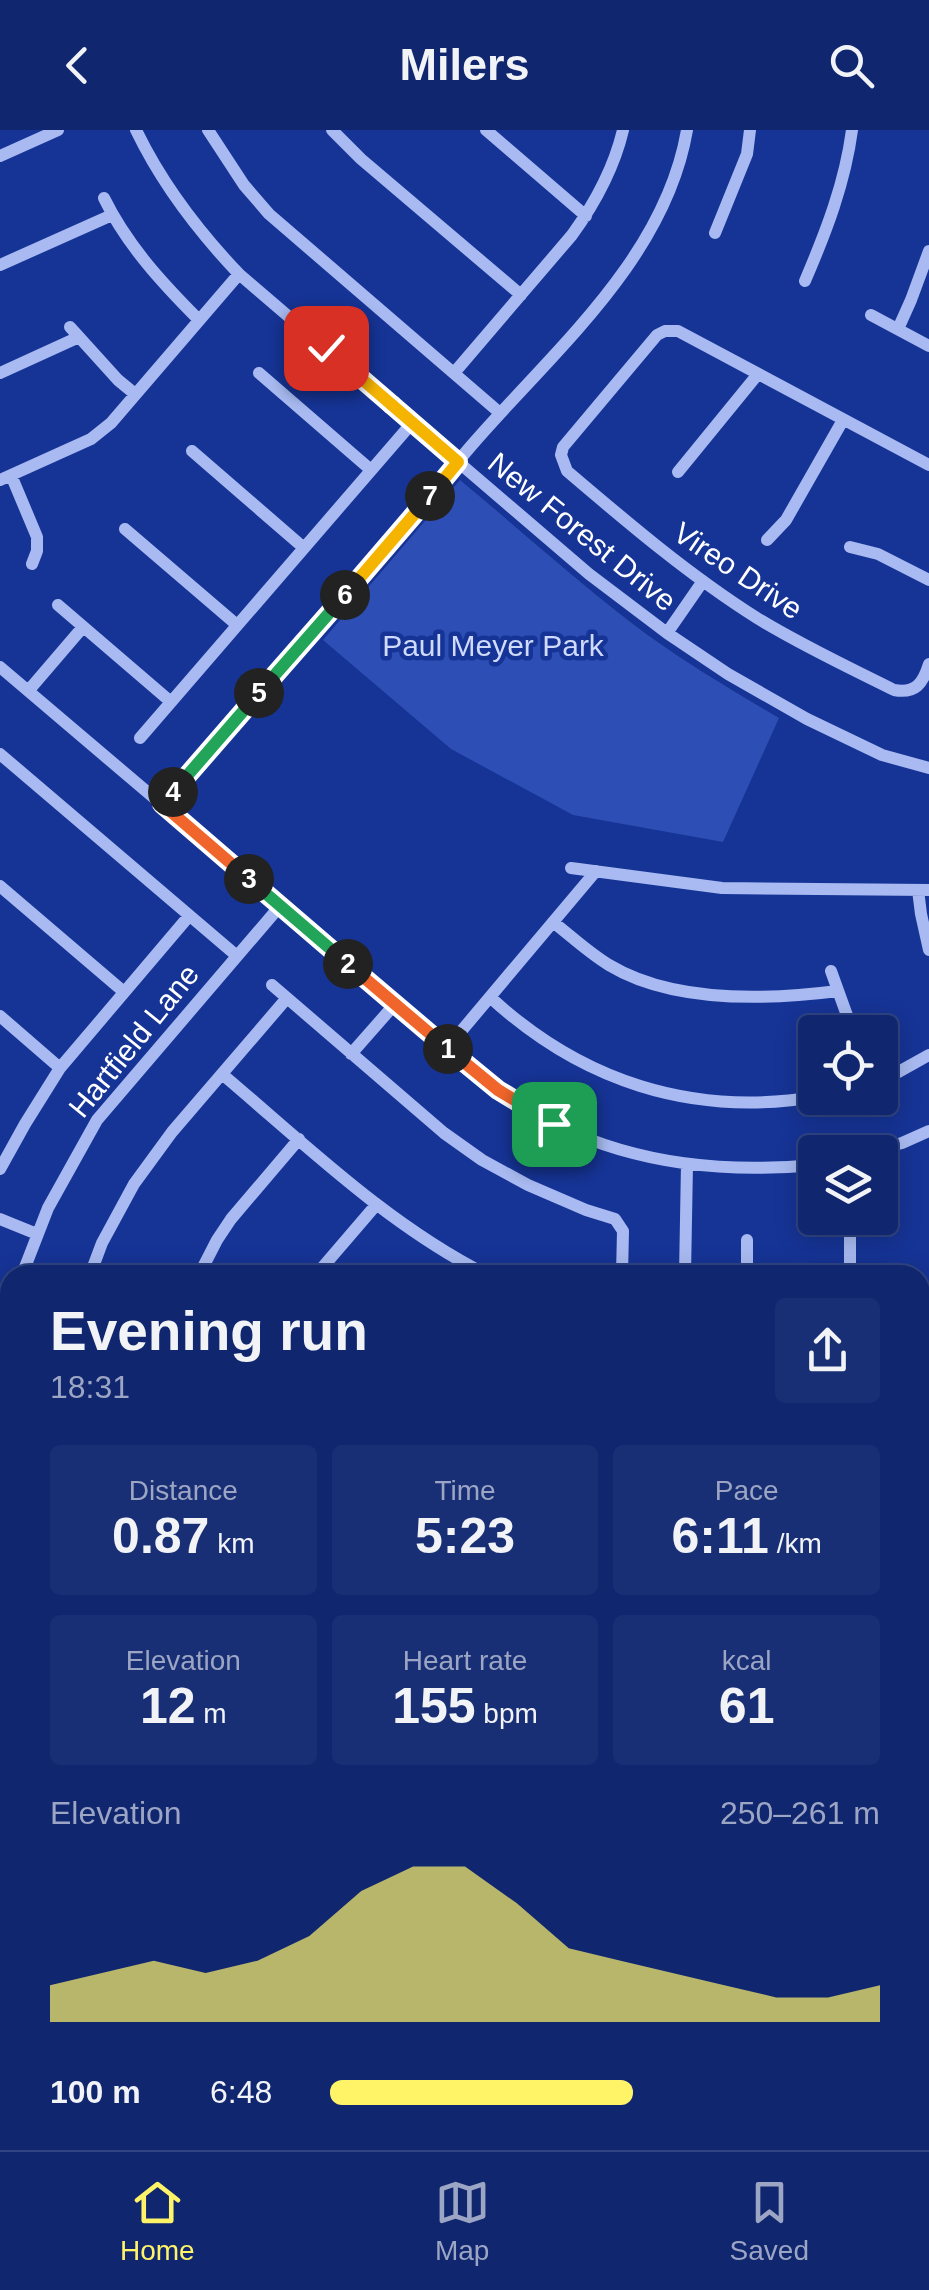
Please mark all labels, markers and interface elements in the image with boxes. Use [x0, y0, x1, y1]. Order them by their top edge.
icon: back [50, 38, 105, 93]
icon: search [824, 38, 879, 93]
text: Milers [399, 39, 530, 90]
pin [284, 306, 369, 391]
icon: check [299, 321, 354, 376]
street label: New Forest Drive [482, 446, 683, 617]
pin: 7 [405, 471, 455, 521]
text: 7 [422, 480, 438, 511]
street label: Vireo Drive [668, 516, 809, 626]
pin: 6 [320, 570, 370, 620]
text: 6 [337, 579, 353, 610]
park label: Paul Meyer Park [382, 629, 605, 662]
pin: 5 [234, 668, 284, 718]
text: 5 [251, 677, 267, 708]
pin: 4 [148, 767, 198, 817]
text: 4 [165, 776, 181, 807]
pin: 3 [224, 854, 274, 904]
text: 3 [241, 863, 257, 894]
pin: 2 [323, 939, 373, 989]
text: 2 [340, 948, 356, 979]
street label: Hartfield Lane [62, 958, 205, 1124]
map controls [798, 1015, 898, 1235]
button: locate [798, 1015, 898, 1115]
pin: 1 [423, 1024, 473, 1074]
text: 1 [440, 1033, 456, 1064]
pin [512, 1082, 597, 1167]
icon: arrive [527, 1097, 582, 1152]
button: layers [798, 1135, 898, 1235]
button: share [775, 1298, 880, 1403]
text: Evening run [50, 1300, 368, 1362]
text: 18:31 [50, 1369, 130, 1405]
text: Distance [129, 1475, 238, 1506]
text: Time [434, 1475, 496, 1506]
text: Pace [715, 1475, 779, 1506]
text: 0.87 [112, 1508, 209, 1564]
text: 5:23 [415, 1508, 515, 1564]
text: 6:11 [672, 1508, 769, 1564]
text: km [209, 1528, 255, 1559]
text: /km [769, 1528, 822, 1559]
text: Elevation [126, 1645, 241, 1676]
text: Heart rate [403, 1645, 527, 1676]
text: kcal [722, 1645, 772, 1676]
text: 12 [140, 1678, 196, 1734]
text: 155 [392, 1678, 476, 1734]
text: 61 [719, 1678, 774, 1734]
text: m [196, 1698, 227, 1729]
text: bpm [476, 1698, 538, 1729]
text: Elevation [50, 1795, 182, 1831]
text: 250–261 m [720, 1795, 880, 1831]
text: 100 m [50, 2074, 141, 2110]
text: 6:48 [210, 2074, 272, 2110]
tab: Home [120, 2175, 195, 2267]
tab: Map [435, 2175, 490, 2267]
tab: Saved [730, 2175, 809, 2267]

